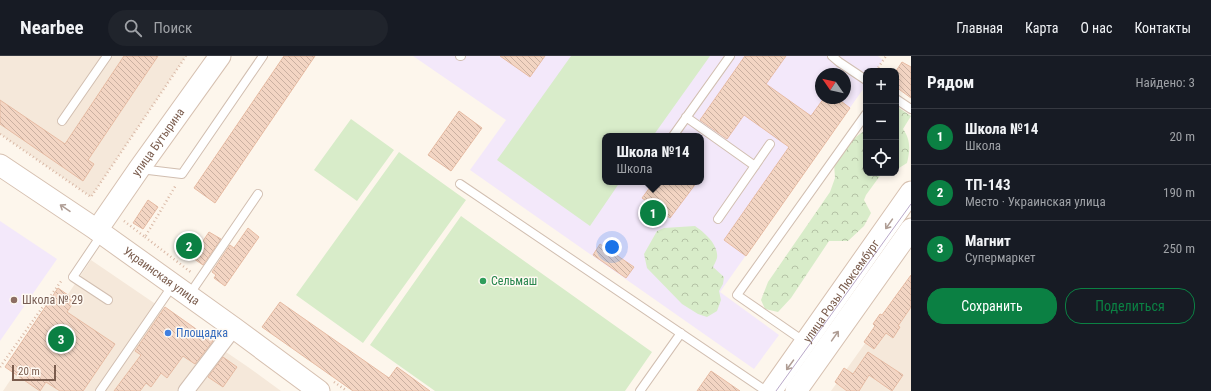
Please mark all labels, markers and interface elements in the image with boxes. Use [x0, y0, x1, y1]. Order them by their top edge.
search box [108, 10, 388, 46]
text: Nearbee [20, 16, 84, 39]
icon: search [122, 17, 144, 39]
text: Поиск [154, 19, 192, 37]
text: Главная [956, 20, 1003, 36]
text: Карта [1025, 20, 1058, 36]
text: О нас [1080, 20, 1112, 36]
text: Контакты [1134, 20, 1191, 36]
north arrow [815, 68, 851, 104]
map controls [863, 68, 899, 176]
button: + [863, 68, 899, 104]
text: Рядом [927, 72, 974, 92]
text: Найдено: 3 [1135, 75, 1195, 90]
button: − [863, 104, 899, 140]
street label: улица Бутырина [129, 105, 188, 179]
text: Школа №14 [965, 120, 1038, 138]
text: 1 [937, 129, 943, 144]
text: 20 m [1169, 129, 1195, 144]
popup [602, 133, 704, 185]
text: Школа [965, 138, 1001, 153]
button: locate [863, 140, 899, 176]
text: Школа №14 [616, 143, 690, 161]
text: Школа [616, 161, 652, 176]
text: ТП-143 [965, 176, 1011, 194]
text: 2 [937, 185, 943, 200]
text: 190 m [1163, 185, 1195, 200]
text: Место · Украинская улица [965, 194, 1106, 209]
pin: 1 [640, 198, 666, 228]
one-way arrow [60, 204, 71, 212]
one-way arrow [885, 218, 893, 229]
pin: 2 [176, 231, 202, 261]
text: Магнит [965, 232, 1011, 250]
your location [602, 237, 622, 257]
street label: улица Розы Люксембург [800, 237, 882, 345]
text: 3 [937, 241, 943, 256]
text: 250 m [1163, 241, 1195, 256]
street label: Украинская улица [121, 244, 202, 308]
text: Супермаркет [965, 250, 1036, 265]
place label: Сельмаш [491, 274, 537, 288]
marker: Сельмаш [478, 276, 488, 286]
button: Сохранить [927, 288, 1057, 324]
button: Поделиться [1065, 288, 1195, 324]
place label: Школа № 29 [22, 293, 83, 307]
marker: Школа № 29 [9, 295, 19, 305]
pin: 3 [48, 324, 74, 354]
place label: Площадка [176, 326, 228, 340]
marker: Площадка [163, 328, 173, 338]
one-way arrow [831, 331, 839, 342]
one-way arrow [786, 359, 794, 370]
scale bar [12, 363, 56, 382]
text: 20 m [18, 365, 40, 378]

